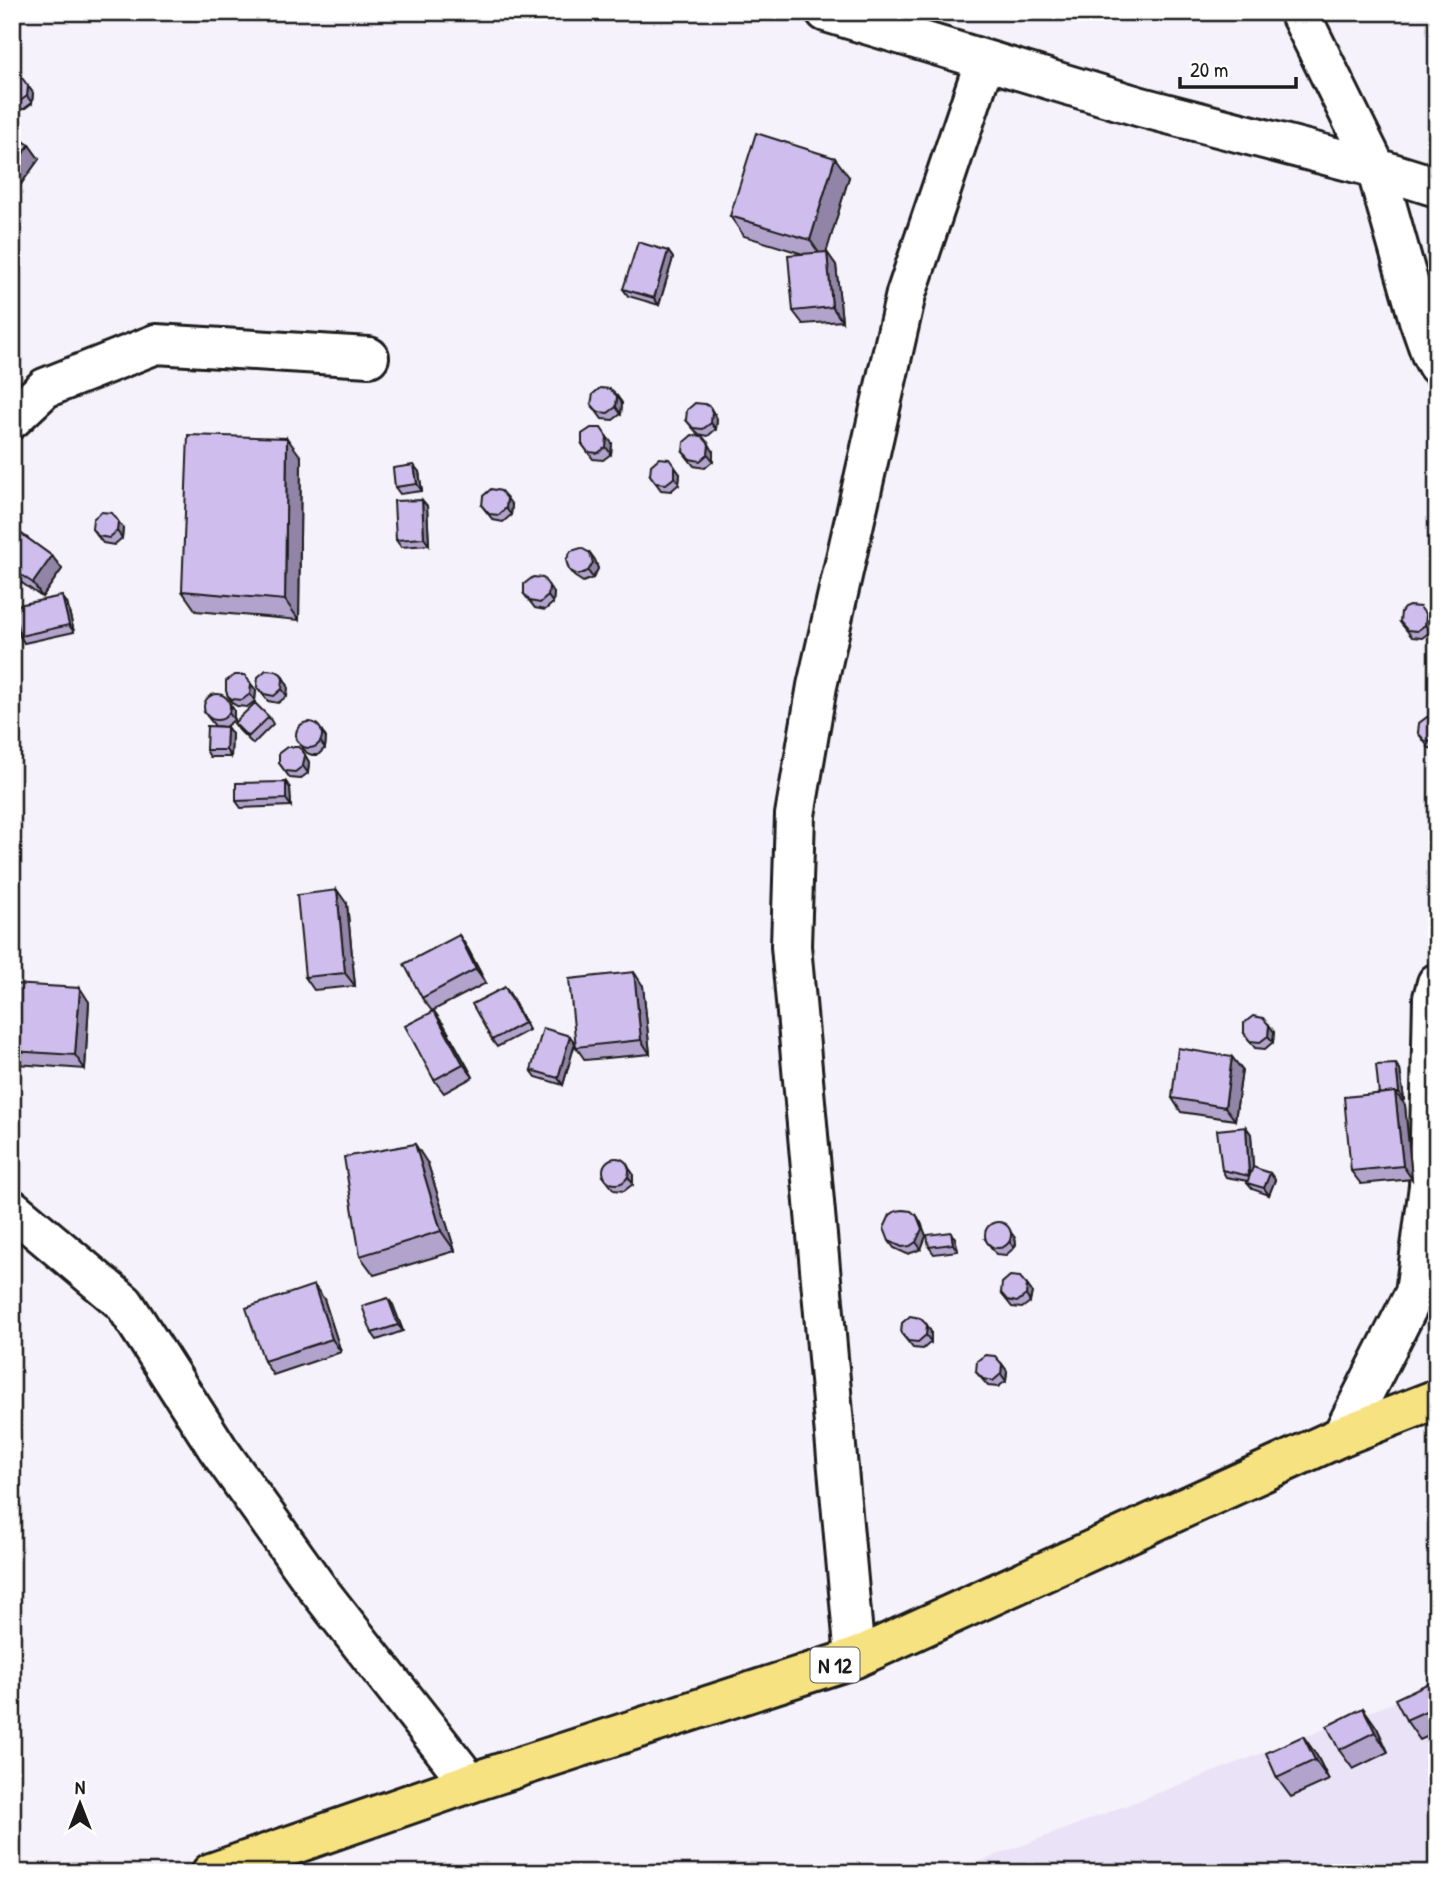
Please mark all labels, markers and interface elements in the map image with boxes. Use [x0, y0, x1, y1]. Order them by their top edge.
scale bar [1180, 46, 1295, 90]
text: 20 m [1190, 55, 1228, 84]
road number: N 12 [810, 1648, 860, 1682]
north arrow [46, 1770, 116, 1840]
text: N [75, 1774, 85, 1800]

